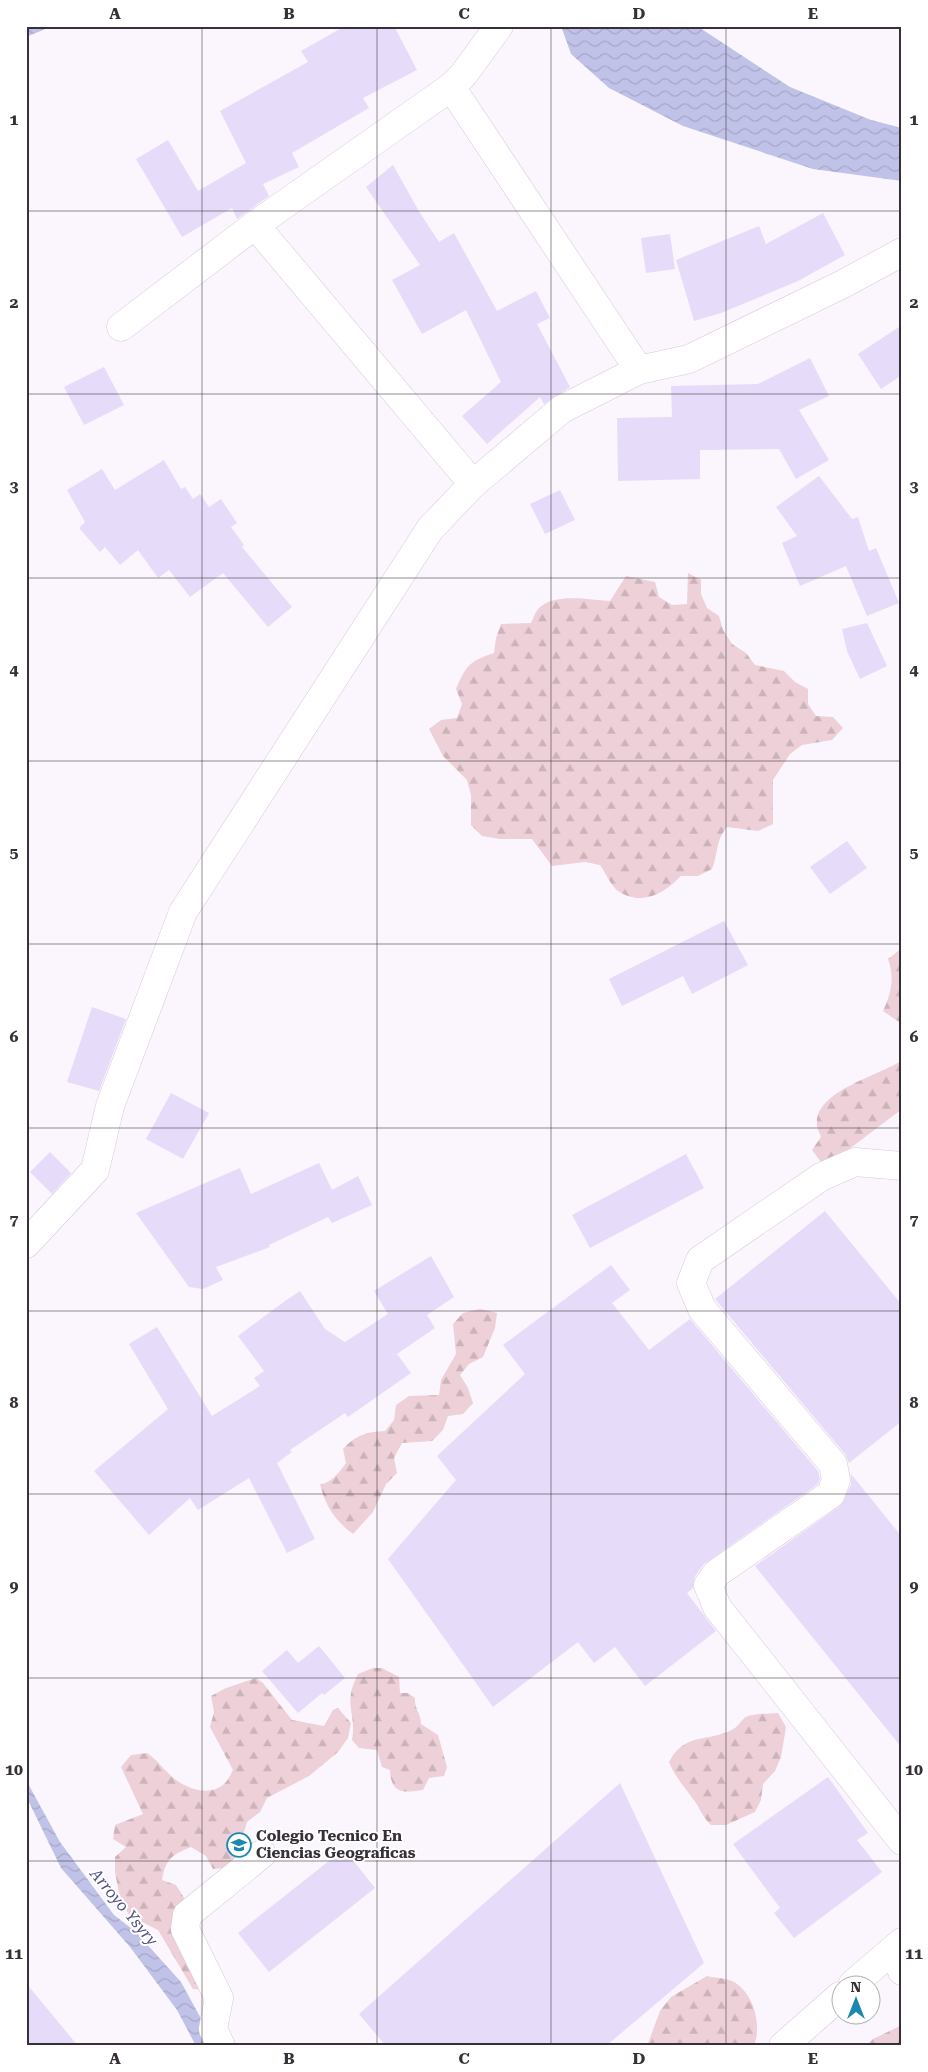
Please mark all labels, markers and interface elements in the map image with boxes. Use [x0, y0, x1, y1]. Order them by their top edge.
text: A [109, 4, 121, 23]
text: B [283, 4, 295, 23]
text: C [458, 4, 470, 23]
text: D [633, 4, 646, 23]
text: E [808, 4, 818, 23]
text: 1 [10, 110, 19, 129]
text: 1 [910, 110, 919, 129]
text: 2 [10, 293, 19, 312]
text: 2 [910, 293, 919, 312]
text: 3 [10, 477, 19, 496]
text: 3 [910, 477, 919, 496]
text: 4 [10, 660, 19, 679]
text: 4 [910, 660, 919, 679]
text: 5 [10, 843, 19, 862]
text: 5 [910, 843, 919, 862]
text: 6 [10, 1027, 19, 1046]
text: 6 [910, 1027, 919, 1046]
text: 7 [10, 1210, 19, 1229]
text: 7 [910, 1210, 919, 1229]
text: 8 [10, 1393, 19, 1412]
text: 8 [910, 1393, 919, 1412]
text: 9 [10, 1577, 19, 1596]
text: 9 [910, 1577, 919, 1596]
text: 10 [5, 1760, 23, 1779]
text: 10 [905, 1760, 923, 1779]
place label: Colegio Tecnico En Ciencias Geograficas [256, 1827, 416, 1862]
school or university icon: Colegio Tecnico En Ciencias Geograficas [226, 1832, 252, 1858]
water label: Arroyo Ysyry [86, 1864, 162, 1950]
text: 11 [5, 1944, 23, 1963]
text: 11 [905, 1944, 923, 1963]
north arrow [830, 1974, 880, 2024]
text: N [851, 1979, 862, 1995]
text: A [109, 2049, 121, 2068]
text: B [283, 2049, 295, 2068]
text: C [458, 2049, 470, 2068]
text: D [633, 2049, 646, 2068]
text: E [808, 2049, 818, 2068]

